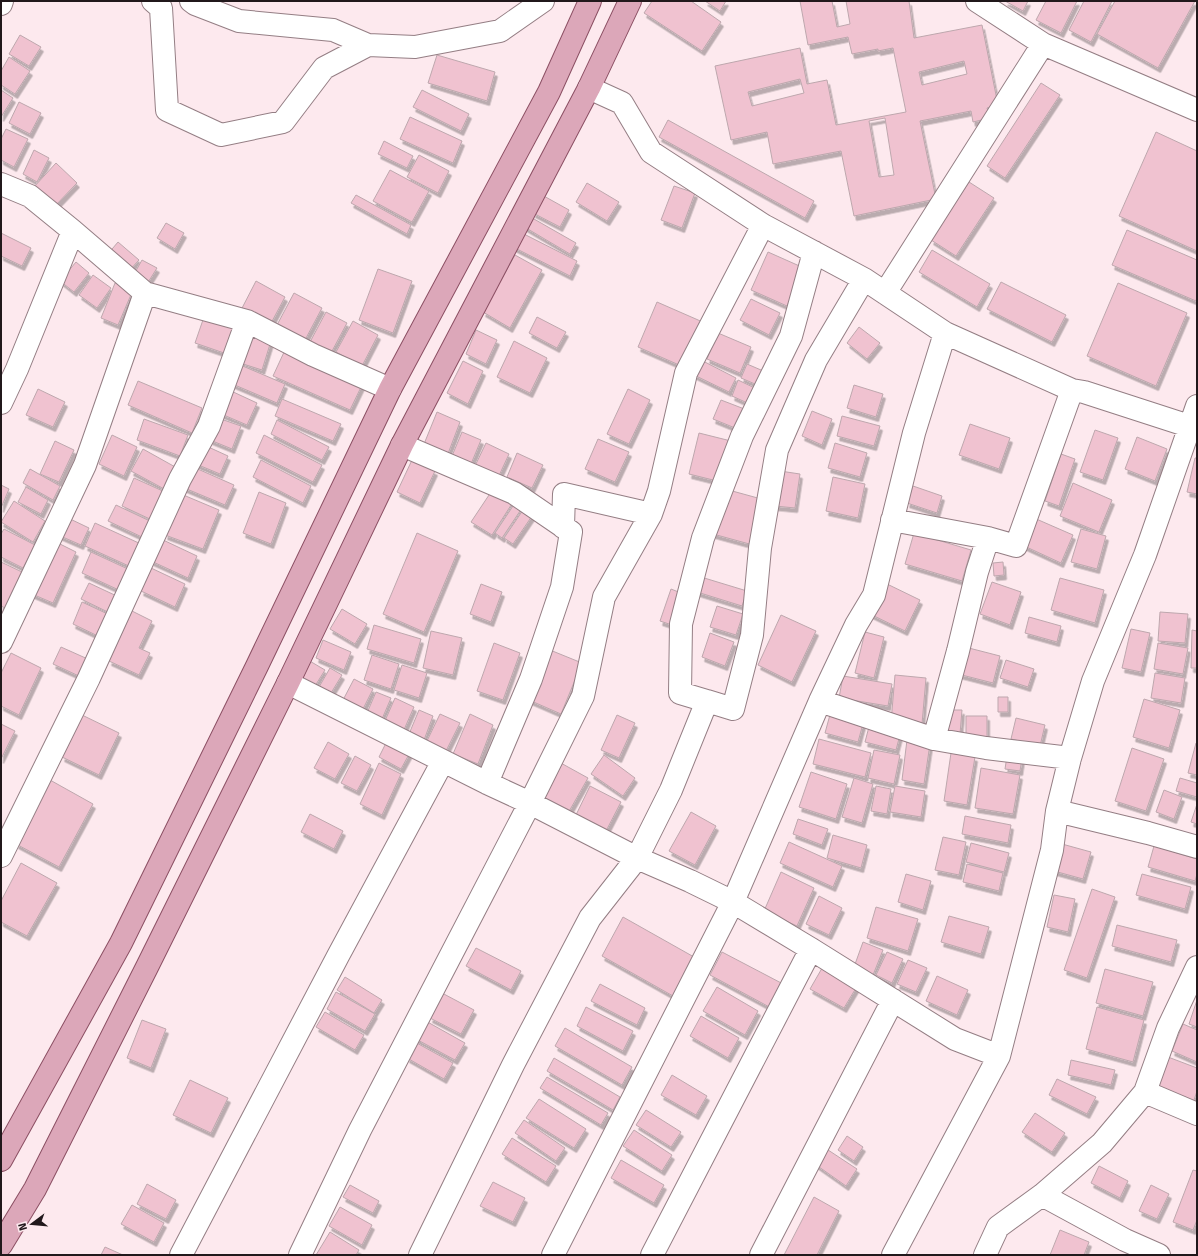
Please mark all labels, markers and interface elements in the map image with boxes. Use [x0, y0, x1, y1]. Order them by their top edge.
north arrow [12, 1204, 52, 1244]
text: N [16, 1221, 30, 1232]

